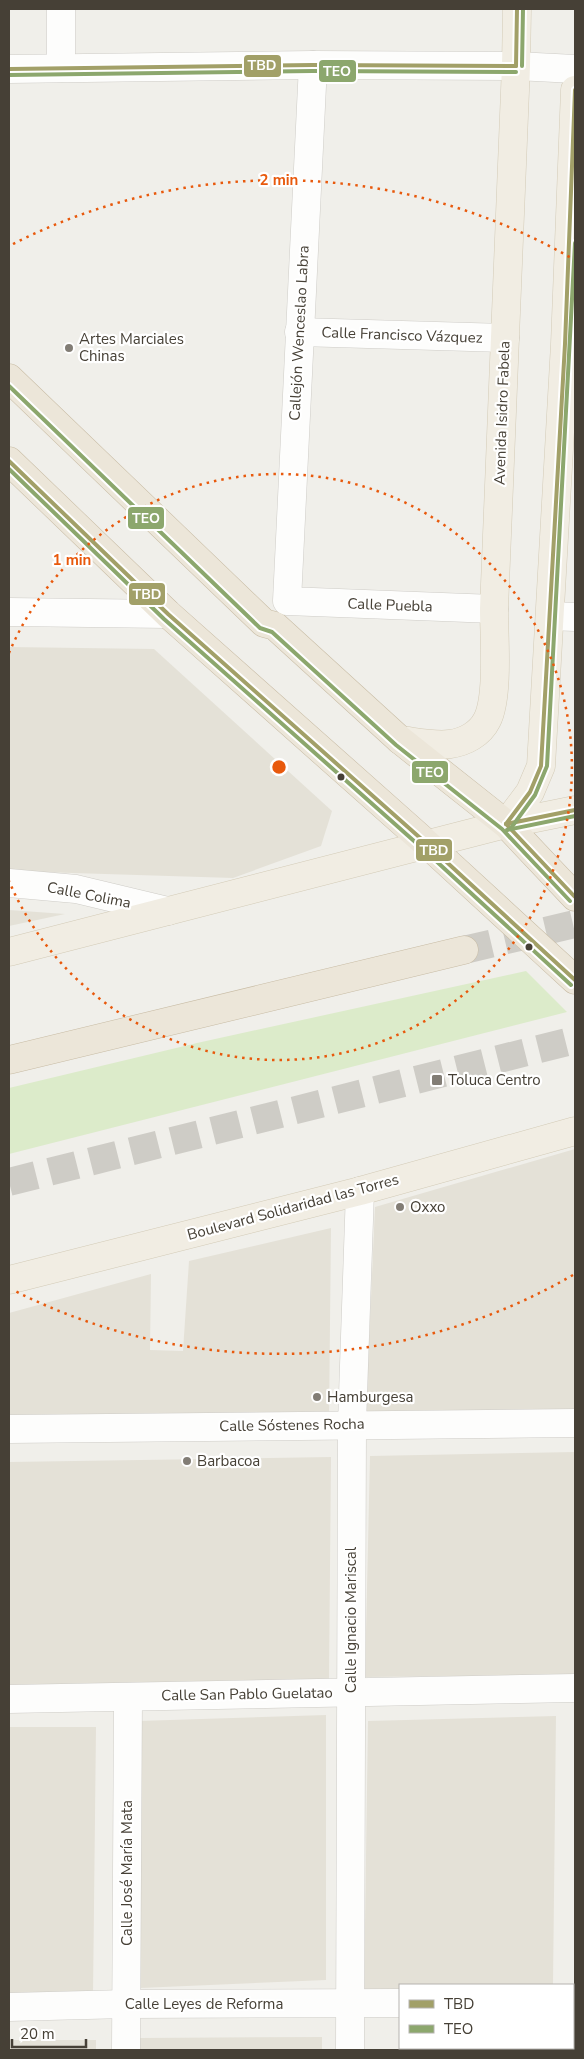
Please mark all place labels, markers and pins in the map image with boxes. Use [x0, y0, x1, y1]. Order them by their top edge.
place label: Artes Marciales Chinas [79, 329, 184, 366]
marker: Artes Marciales Chinas [63, 342, 75, 354]
centre of rings [270, 758, 288, 776]
unlabelled marker [336, 772, 346, 782]
unlabelled marker [524, 942, 534, 952]
place label: Toluca Centro [448, 1070, 541, 1090]
marker: Toluca Centro [430, 1073, 444, 1087]
place label: Oxxo [410, 1197, 445, 1217]
marker: Oxxo [394, 1201, 406, 1213]
place label: Hamburgesa [327, 1387, 414, 1407]
marker: Hamburgesa [311, 1391, 323, 1403]
place label: Barbacoa [197, 1451, 260, 1471]
marker: Barbacoa [181, 1455, 193, 1467]

